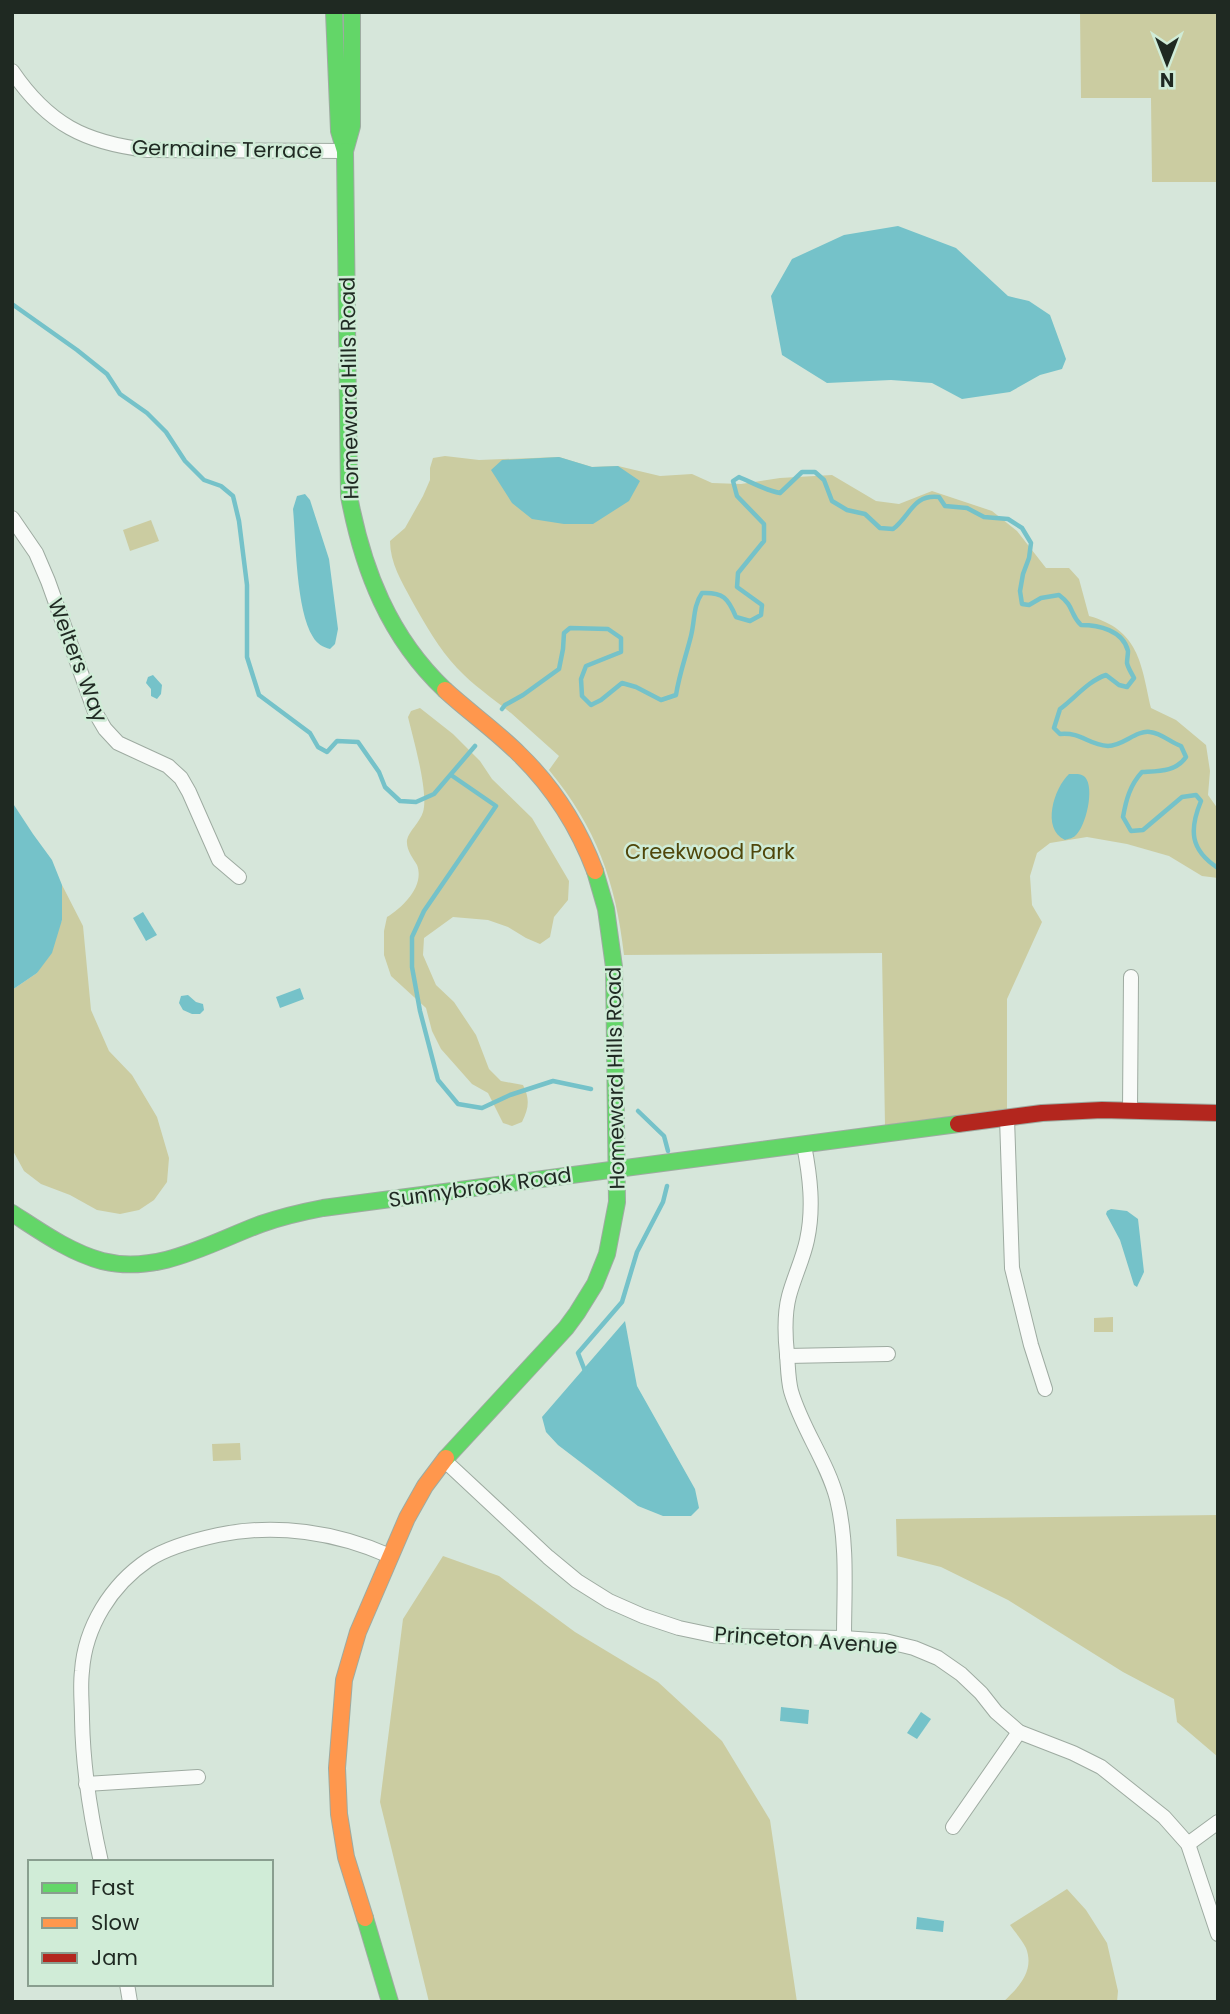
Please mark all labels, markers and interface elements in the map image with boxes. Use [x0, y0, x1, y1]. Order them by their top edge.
north arrow [1132, 28, 1202, 98]
text: N [1160, 66, 1174, 93]
street label: Germaine Terrace [132, 133, 322, 165]
street label: Homeward Hills Road [333, 276, 365, 500]
street label: Welters Way [41, 594, 115, 726]
park label: Creekwood Park [625, 837, 795, 866]
street label: Homeward Hills Road [599, 966, 631, 1190]
street label: Sunnybrook Road [387, 1160, 573, 1214]
street label: Princeton Avenue [714, 1619, 898, 1661]
legend [28, 1860, 273, 1986]
text: Fast [91, 1873, 134, 1902]
text: Slow [91, 1908, 139, 1937]
text: Jam [91, 1943, 138, 1972]

